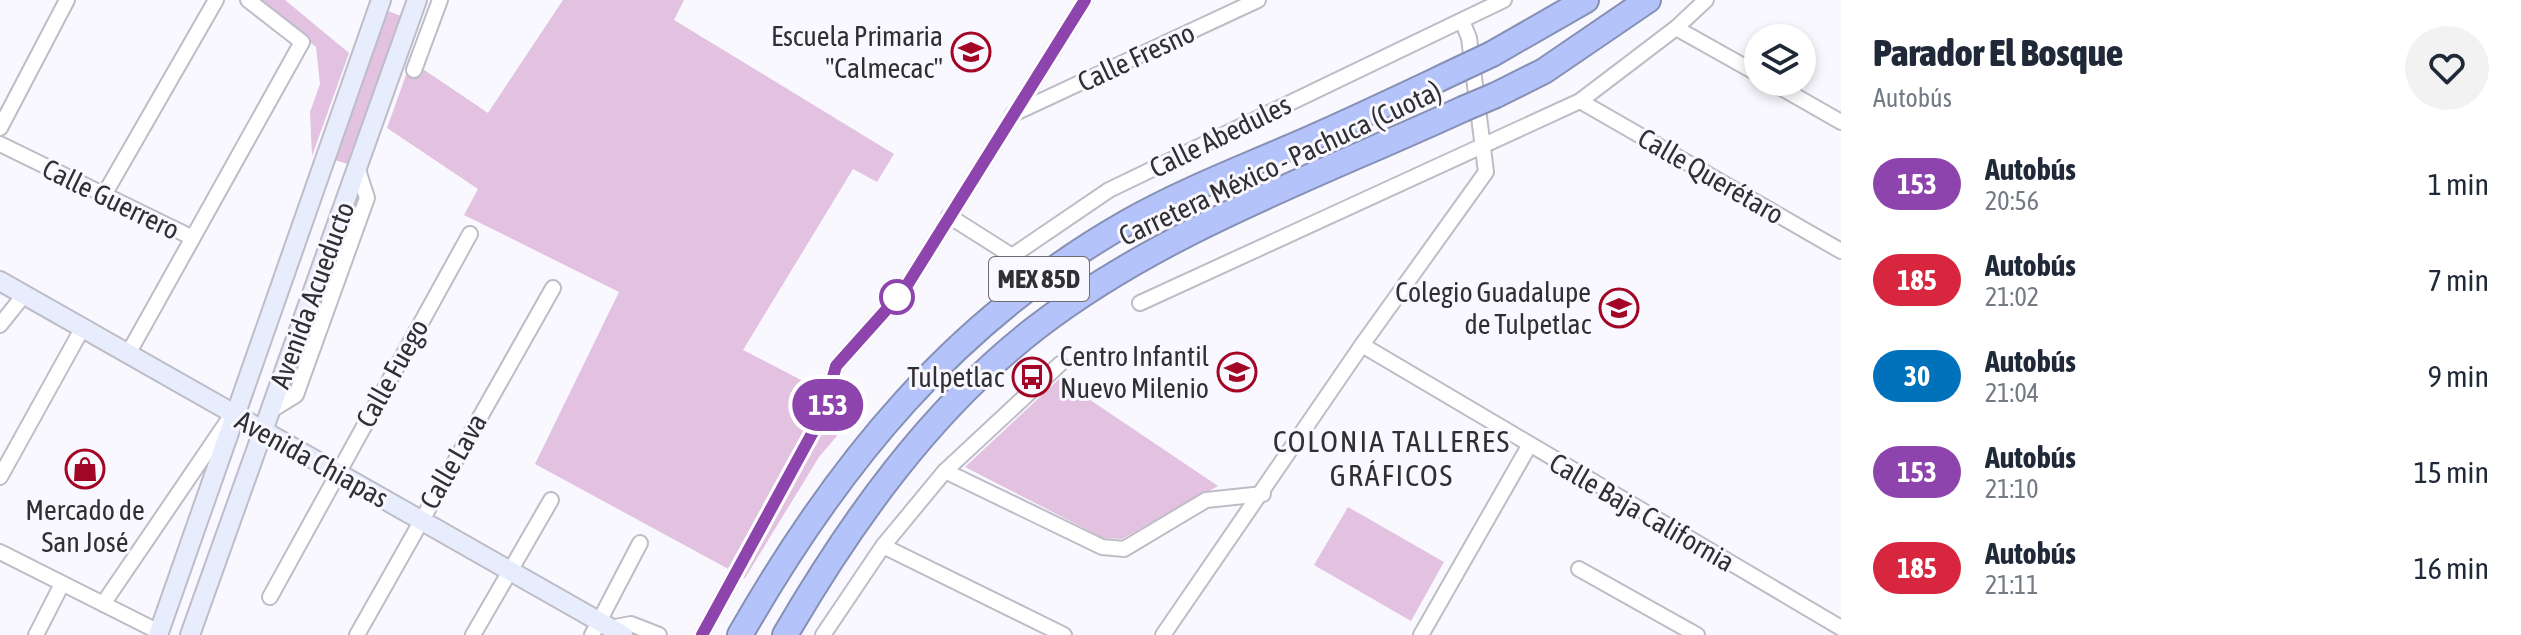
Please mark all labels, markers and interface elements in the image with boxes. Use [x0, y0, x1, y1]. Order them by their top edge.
street label: Calle Fresno [1073, 16, 1199, 98]
place label: Escuela Primaria "Calmecac" [771, 20, 943, 84]
map controls [1744, 24, 1816, 96]
button: layers [1744, 24, 1816, 96]
button: heart [2405, 26, 2489, 110]
school or university icon: Escuela Primaria "Calmecac" [950, 31, 992, 73]
text: Parador El Bosque [1873, 31, 2123, 74]
street label: Carretera México - Pachuca (Cuota) [1114, 74, 1446, 252]
text: Autobús [1873, 83, 1952, 113]
street label: Calle Abedules [1144, 88, 1296, 184]
street label: Calle Querétaro [1633, 121, 1789, 231]
street label: Calle Guerrero [37, 152, 185, 246]
text: Autobús [1985, 152, 2076, 186]
text: 1 min [2428, 167, 2489, 201]
text: 153 [1897, 168, 1937, 200]
text: 20:56 [1985, 186, 2039, 216]
street label: Avenida Acueducto [263, 197, 361, 393]
text: Autobús [1985, 248, 2076, 282]
road number: MEX 85D [989, 257, 1089, 301]
text: 7 min [2428, 263, 2489, 297]
text: 185 [1897, 264, 1937, 296]
place label: Colegio Guadalupe de Tulpetlac [1395, 276, 1592, 340]
unlabelled marker [880, 280, 914, 314]
text: 21:02 [1985, 282, 2039, 312]
school or university icon: Colegio Guadalupe de Tulpetlac [1598, 287, 1640, 329]
street label: Calle Fuego [349, 313, 435, 433]
place label: Centro Infantil Nuevo Milenio [1060, 340, 1210, 404]
text: Autobús [1985, 344, 2076, 378]
school or university icon: Centro Infantil Nuevo Milenio [1216, 351, 1258, 393]
bus stop icon: Tulpetlac [1011, 356, 1053, 398]
text: 9 min [2428, 359, 2489, 393]
text: 30 [1904, 360, 1930, 392]
place label: Tulpetlac [907, 361, 1005, 393]
text: 21:04 [1985, 378, 2039, 408]
line badge: 153 [782, 379, 874, 431]
text: 153 [808, 389, 848, 421]
street label: Avenida Chiapas [230, 404, 394, 514]
street label: Calle Lava [413, 408, 493, 514]
district label: COLONIA TALLERES GRÁFICOS [1273, 424, 1511, 492]
text: Autobús [1985, 440, 2076, 474]
street label: Calle Baja California [1544, 446, 1740, 578]
shop icon: Mercado de San José [64, 448, 106, 490]
text: 15 min [2414, 455, 2489, 489]
text: 153 [1897, 456, 1937, 488]
text: 21:10 [1985, 474, 2039, 504]
place label: Mercado de San José [25, 494, 145, 558]
text: Autobús [1985, 536, 2076, 570]
text: 16 min [2414, 551, 2489, 585]
text: 185 [1897, 552, 1937, 584]
text: 21:11 [1985, 570, 2039, 600]

